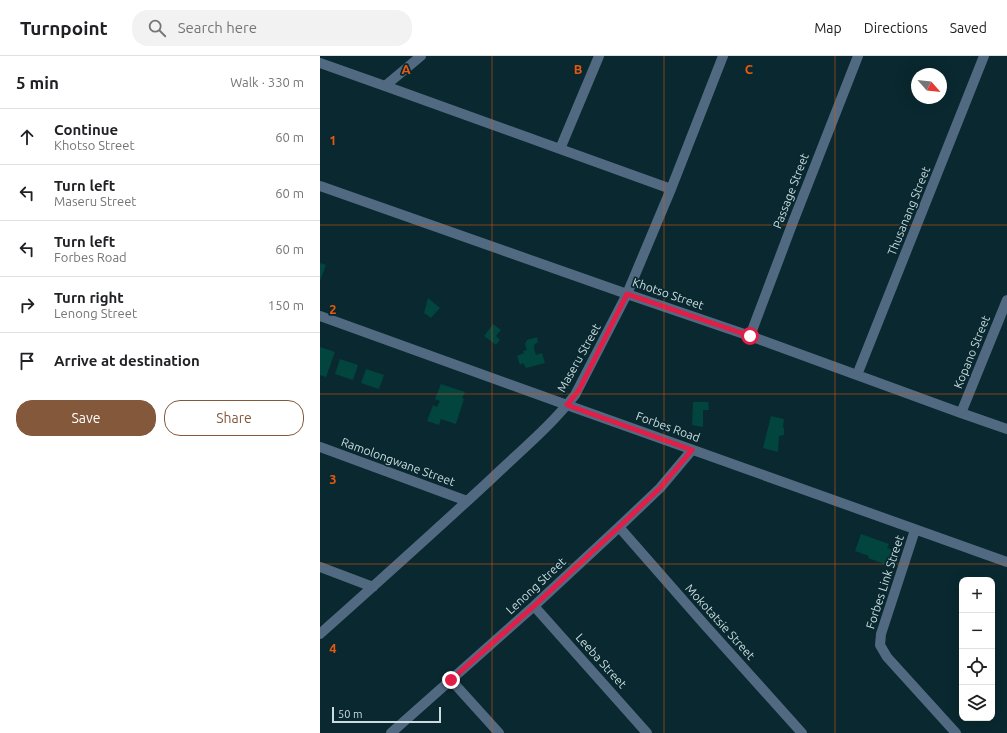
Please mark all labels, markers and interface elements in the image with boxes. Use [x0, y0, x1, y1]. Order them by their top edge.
search box [132, 10, 412, 46]
text: Turnpoint [20, 17, 108, 39]
icon: search [146, 17, 168, 39]
text: Search here [178, 19, 257, 36]
text: Map [814, 20, 842, 36]
text: Directions [864, 20, 928, 36]
text: Saved [950, 20, 987, 36]
text: A [401, 62, 411, 76]
text: B [574, 62, 583, 76]
text: C [745, 62, 754, 76]
north arrow [911, 68, 947, 104]
text: 5 min [16, 73, 59, 92]
text: Walk · 330 m [230, 75, 304, 89]
text: Continue [54, 121, 118, 138]
icon: ahead [16, 126, 38, 148]
text: 60 m [275, 130, 304, 144]
text: 1 [329, 133, 337, 147]
text: Khotso Street [54, 138, 135, 152]
street label: Passage Street [770, 151, 811, 230]
street label: Thusanang Street [885, 164, 932, 257]
text: Turn left [54, 177, 115, 194]
icon: left [16, 182, 38, 204]
text: 60 m [275, 186, 304, 200]
text: Maseru Street [54, 194, 136, 208]
text: Turn left [54, 233, 115, 250]
icon: left [16, 238, 38, 260]
text: 60 m [275, 242, 304, 256]
text: Forbes Road [54, 250, 127, 264]
street label: Khotso Street [631, 275, 706, 312]
text: Turn right [54, 289, 124, 306]
icon: right [16, 294, 38, 316]
text: 150 m [268, 298, 304, 312]
text: 2 [329, 302, 337, 316]
text: Lenong Street [54, 306, 137, 320]
street label: Kopano Street [951, 313, 992, 390]
street label: Maseru Street [554, 321, 603, 394]
route start [741, 327, 759, 345]
icon: arrive [16, 350, 38, 372]
text: Arrive at destination [54, 352, 200, 369]
button: Save [16, 400, 156, 436]
button: Share [164, 400, 304, 436]
street label: Forbes Road [634, 409, 702, 444]
street label: Ramolongwane Street [340, 435, 457, 488]
text: 3 [329, 472, 337, 486]
street label: Forbes Link Street [863, 533, 906, 630]
street label: Lenong Street [503, 555, 568, 617]
map controls [959, 577, 995, 721]
button: + [959, 577, 995, 613]
street label: Mokotatsie Street [683, 581, 758, 662]
button: − [959, 613, 995, 649]
street label: Leeba Street [574, 631, 629, 691]
text: 4 [329, 641, 337, 655]
button: locate [959, 649, 995, 685]
route end [442, 671, 460, 689]
button: layers [959, 685, 995, 721]
scale bar [332, 705, 441, 724]
text: 50 m [338, 708, 362, 720]

